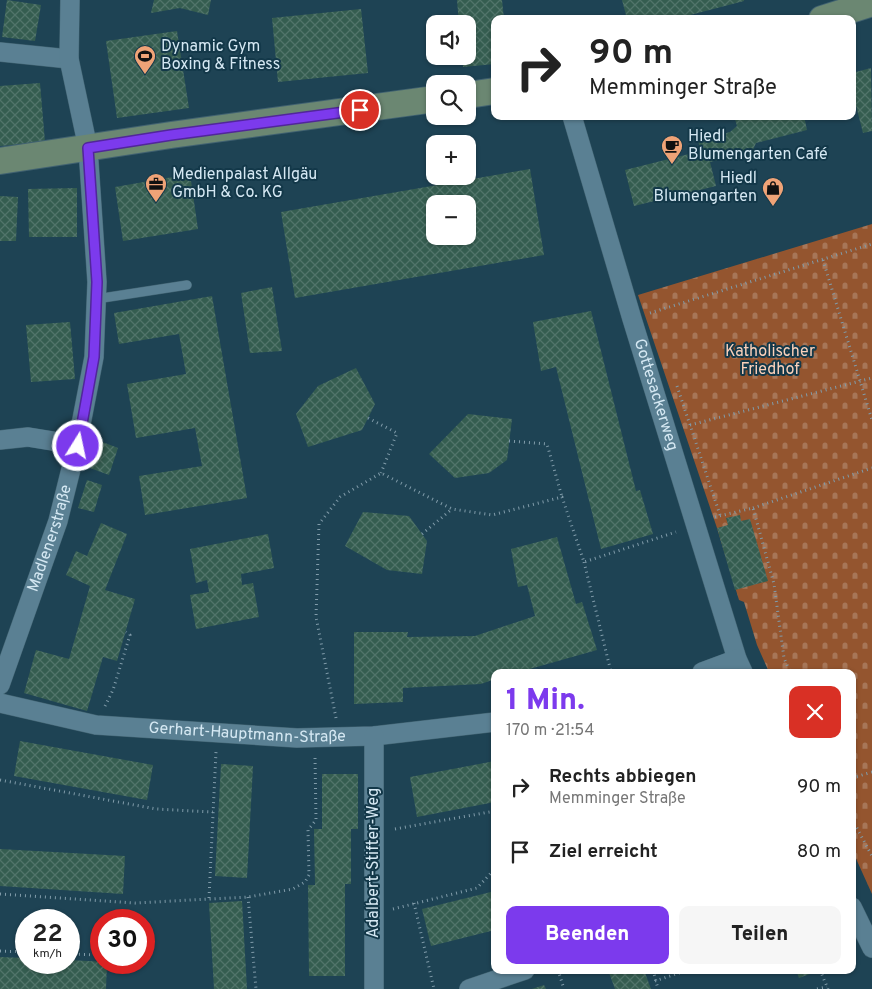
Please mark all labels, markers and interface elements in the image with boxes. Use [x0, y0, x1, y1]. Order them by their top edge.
map controls [426, 15, 476, 245]
button: sound [426, 15, 476, 65]
text: 90 m [589, 32, 673, 76]
icon: right [506, 35, 571, 100]
place label: Dynamic Gym Boxing & Fitness [161, 37, 280, 75]
sports icon: Dynamic Gym Boxing & Fitness [133, 44, 157, 75]
button: search [426, 75, 476, 125]
text: Memminger Straße [589, 75, 777, 102]
pin [339, 89, 381, 131]
icon: arrive [346, 96, 374, 124]
place label: Hiedl Blumengarten Café [688, 127, 828, 165]
cafe icon: Hiedl Blumengarten Café [660, 134, 684, 165]
button: + [426, 135, 476, 185]
place label: Medienpalast Allgäu GmbH & Co. KG [172, 165, 317, 203]
place label: Hiedl Blumengarten [654, 169, 757, 207]
office icon: Medienpalast Allgäu GmbH & Co. KG [144, 172, 168, 203]
shop icon: Hiedl Blumengarten [761, 176, 785, 207]
button: − [426, 195, 476, 245]
street label: Gottesackerweg [629, 336, 682, 453]
park label: Katholischer Friedhof [725, 342, 815, 380]
position arrow [51, 419, 103, 471]
street label: Madlenerstraße [24, 483, 77, 595]
text: 1 Min. [506, 683, 585, 720]
button: close [789, 686, 841, 738]
street label: Gerhart-Hauptmann-Straße [148, 718, 346, 748]
text: 170 m · 21:54 [506, 721, 594, 741]
text: Rechts abbiegen [549, 765, 697, 789]
icon: right [506, 773, 534, 801]
text: 90 m [797, 775, 841, 799]
street label: Adalbert-Stifter-Weg [364, 788, 384, 938]
text: Memminger Straße [549, 789, 686, 809]
icon: arrive [506, 838, 534, 866]
text: Ziel erreicht [549, 840, 658, 864]
text: 80 m [797, 840, 841, 864]
button: Beenden [506, 906, 669, 964]
button: Teilen [679, 906, 841, 964]
speed limit sign: 30 [90, 909, 155, 974]
text: 22 [32, 919, 63, 951]
text: km/h [33, 946, 62, 962]

